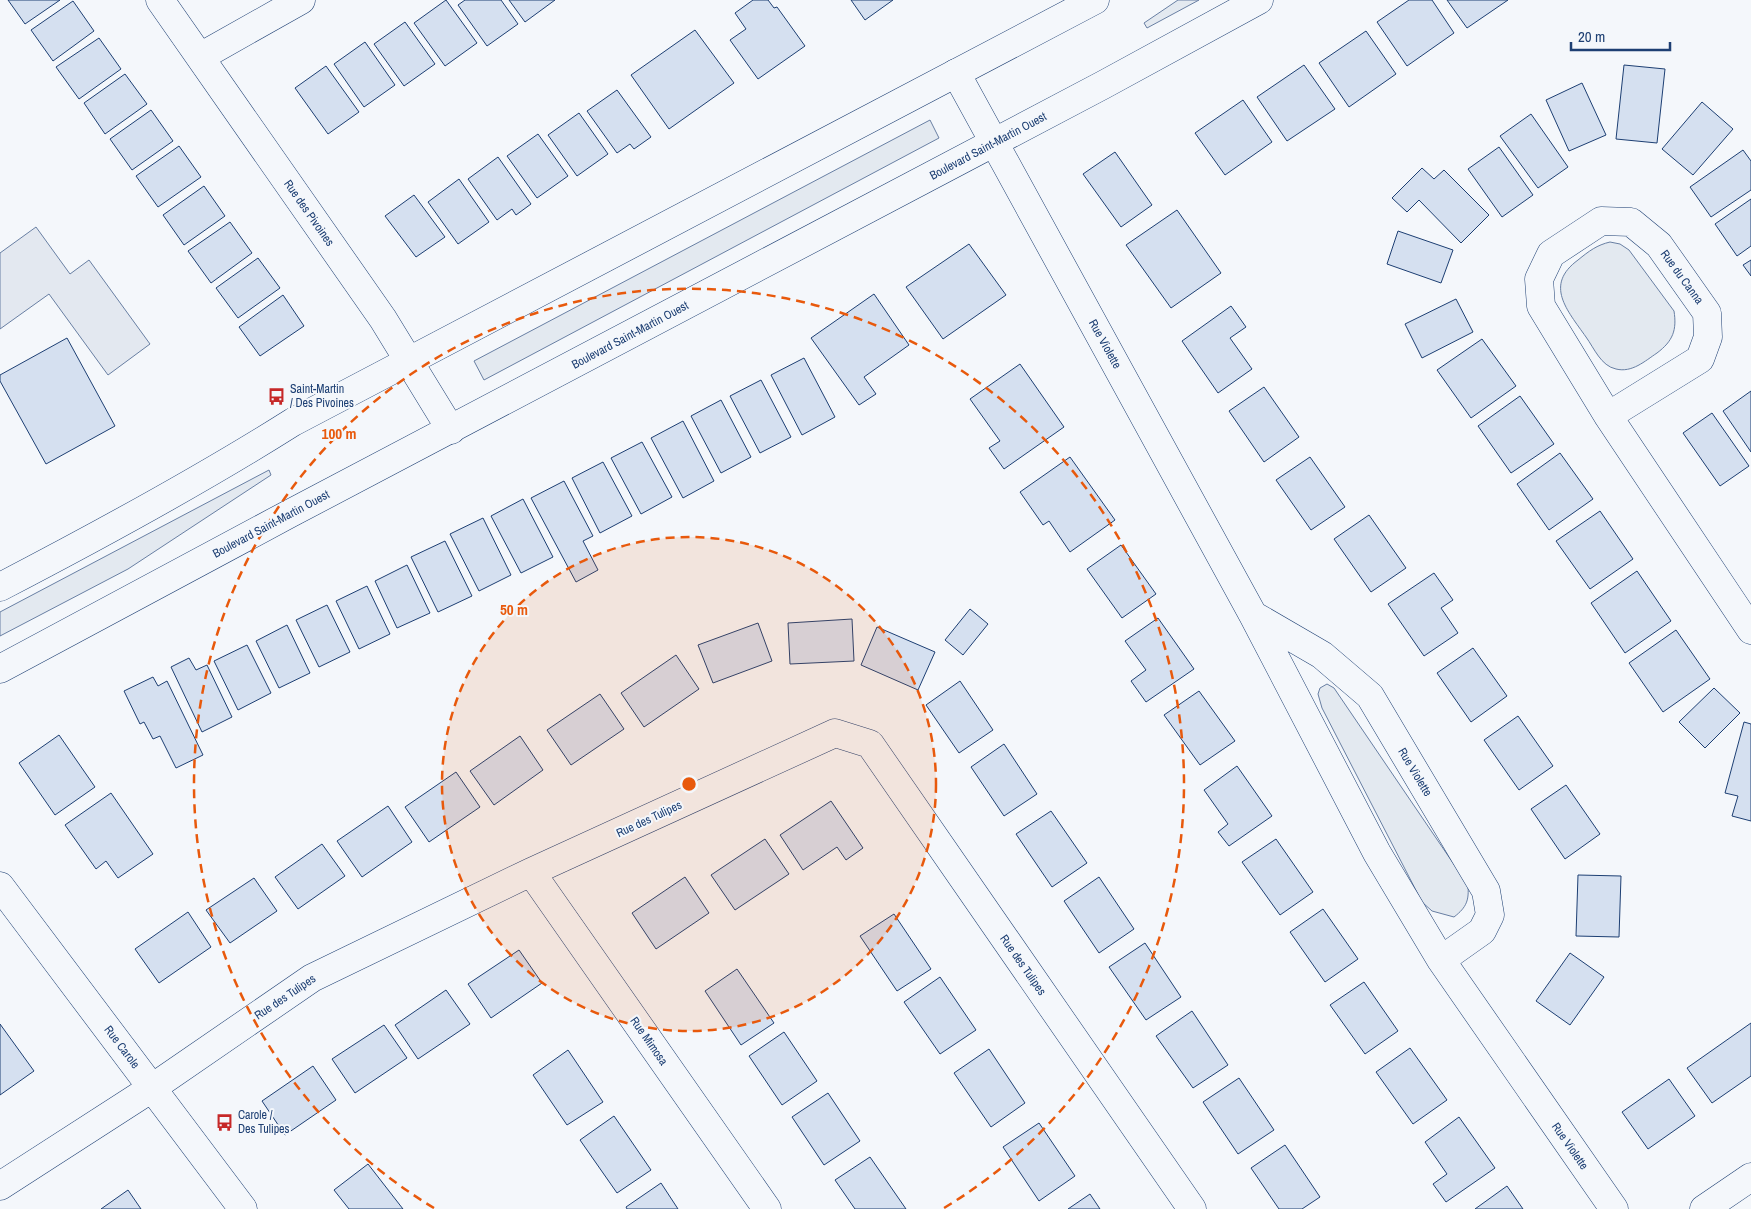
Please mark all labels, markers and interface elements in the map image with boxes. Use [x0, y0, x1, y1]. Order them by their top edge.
scale bar [1571, 20, 1670, 52]
text: 20 m [1578, 26, 1605, 47]
street label: Boulevard Saint-Martin Ouest [927, 108, 1049, 184]
street label: Rue des Pivoines [280, 177, 338, 249]
street label: Rue du Canna [1657, 247, 1707, 308]
street label: Boulevard Saint-Martin Ouest [569, 297, 691, 373]
street label: Rue Violette [1085, 317, 1125, 371]
place label: Saint-Martin / Des Pivoines [290, 381, 354, 411]
bus stop icon: Saint-Martin / Des Pivoines [266, 386, 286, 406]
text: 100 m [322, 423, 356, 444]
street label: Boulevard Saint-Martin Ouest [210, 486, 332, 562]
text: 50 m [500, 599, 528, 620]
street label: Rue Violette [1394, 745, 1436, 799]
centre of rings [680, 775, 698, 793]
street label: Rue des Tulipes [614, 797, 684, 841]
street label: Rue des Tulipes [996, 931, 1050, 999]
street label: Rue des Tulipes [251, 971, 319, 1023]
street label: Rue Mimosa [626, 1014, 672, 1069]
street label: Rue Carole [101, 1022, 143, 1072]
place label: Carole / Des Tulipes [238, 1107, 290, 1137]
bus stop icon: Carole / Des Tulipes [214, 1112, 234, 1132]
street label: Rue Violette [1548, 1119, 1592, 1173]

